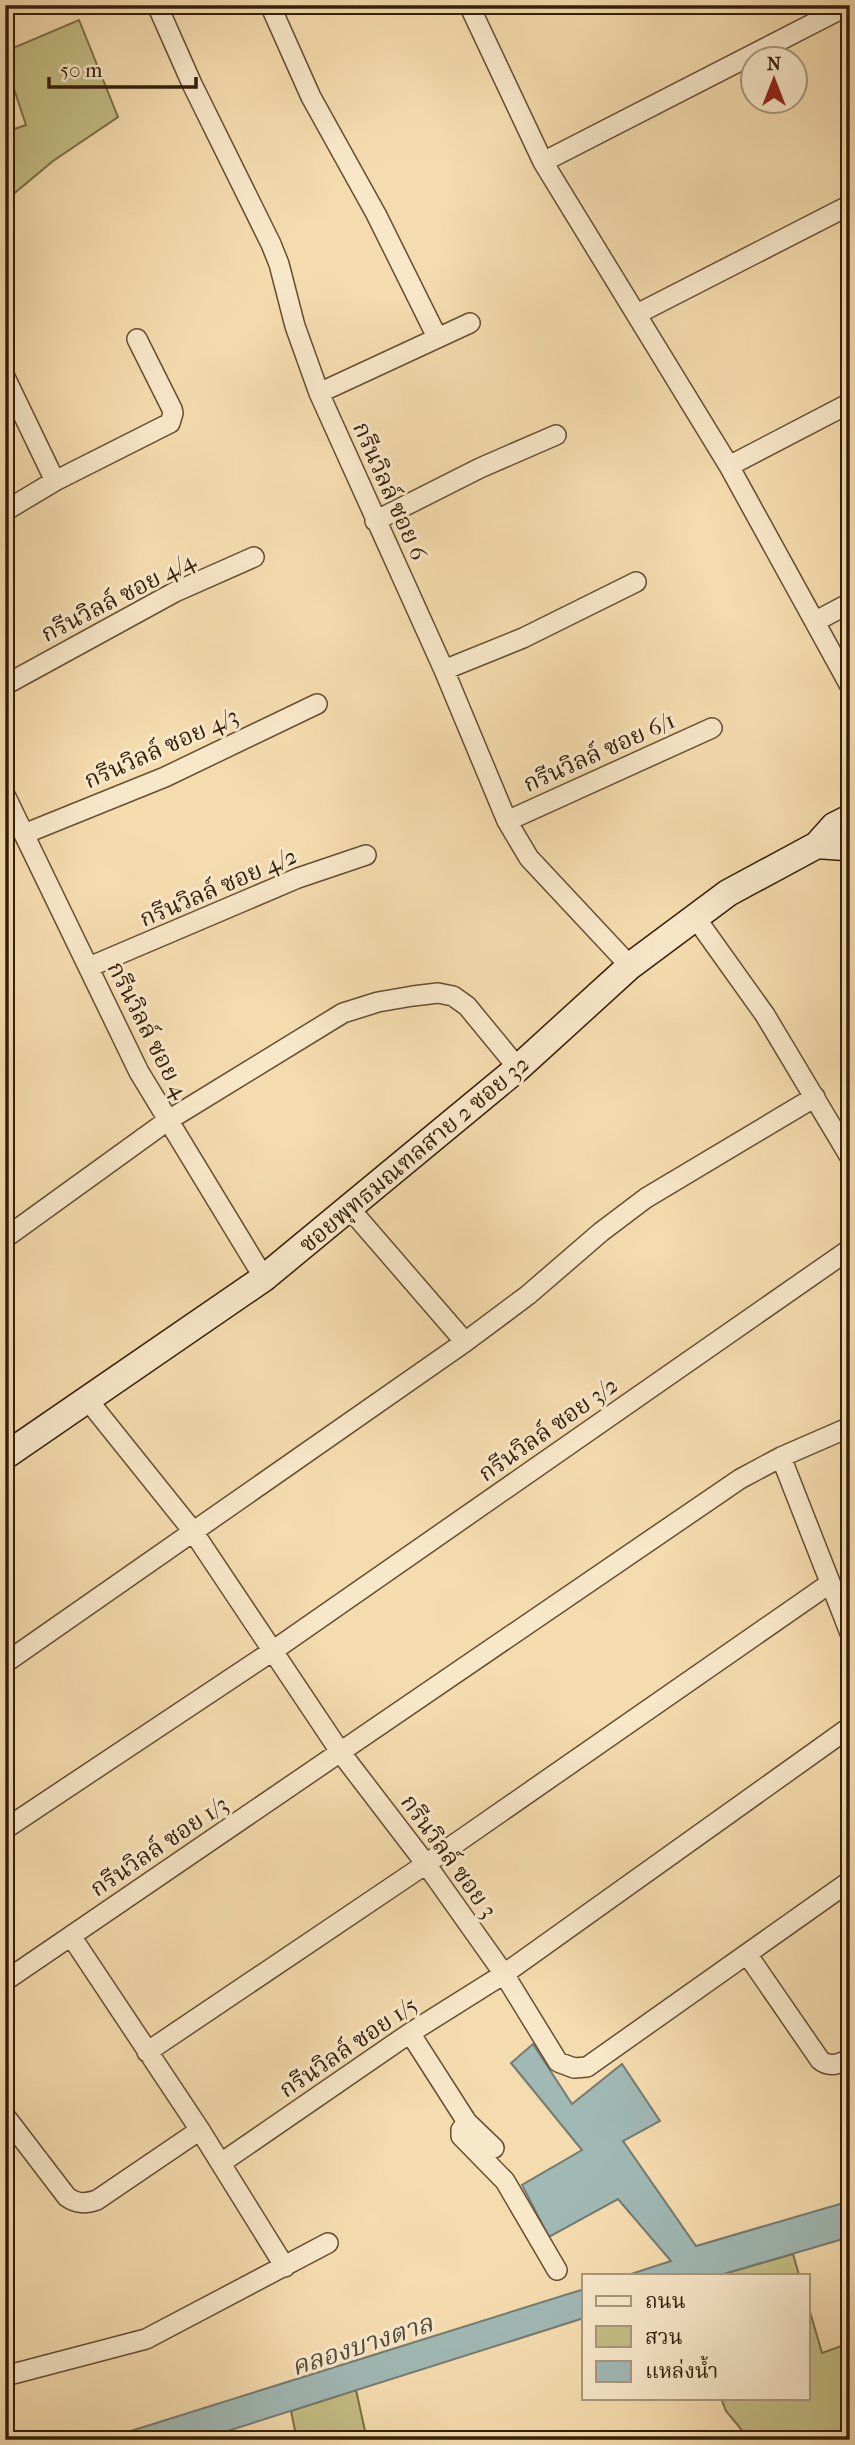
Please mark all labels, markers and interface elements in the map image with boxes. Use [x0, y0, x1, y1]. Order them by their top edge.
scale bar [49, 46, 196, 90]
north arrow [740, 46, 810, 116]
text: N [767, 53, 782, 75]
text: 50 m [60, 58, 103, 82]
street label: กรีนวิลล์ ซอย 6 [347, 417, 435, 566]
street label: กรีนวิลล์ ซอย 4/4 [35, 544, 201, 648]
street label: กรีนวิลล์ ซอย 4/3 [79, 700, 242, 794]
street label: กรีนวิลล์ ซอย 6/1 [518, 704, 679, 798]
street label: กรีนวิลล์ ซอย 4/2 [134, 839, 301, 933]
street label: กรีนวิลล์ ซอย 4 [101, 956, 197, 1104]
street label: ซอยพุทธมณฑลสาย 2 ซอย 32 [293, 1050, 535, 1259]
street label: กรีนวิลล์ ซอย 3/2 [472, 1369, 623, 1487]
street label: กรีนวิลล์ ซอย 1/3 [84, 1788, 233, 1902]
street label: กรีนวิลล์ ซอย 3 [395, 1788, 505, 1923]
street label: กรีนวิลล์ ซอย 1/5 [272, 1989, 422, 2104]
legend [582, 2274, 810, 2400]
text: ถนน [645, 2289, 686, 2313]
water label: คลองบางตาล [287, 2307, 438, 2382]
text: สวน [645, 2325, 683, 2349]
text: แหล่งน้ำ [645, 2355, 718, 2383]

